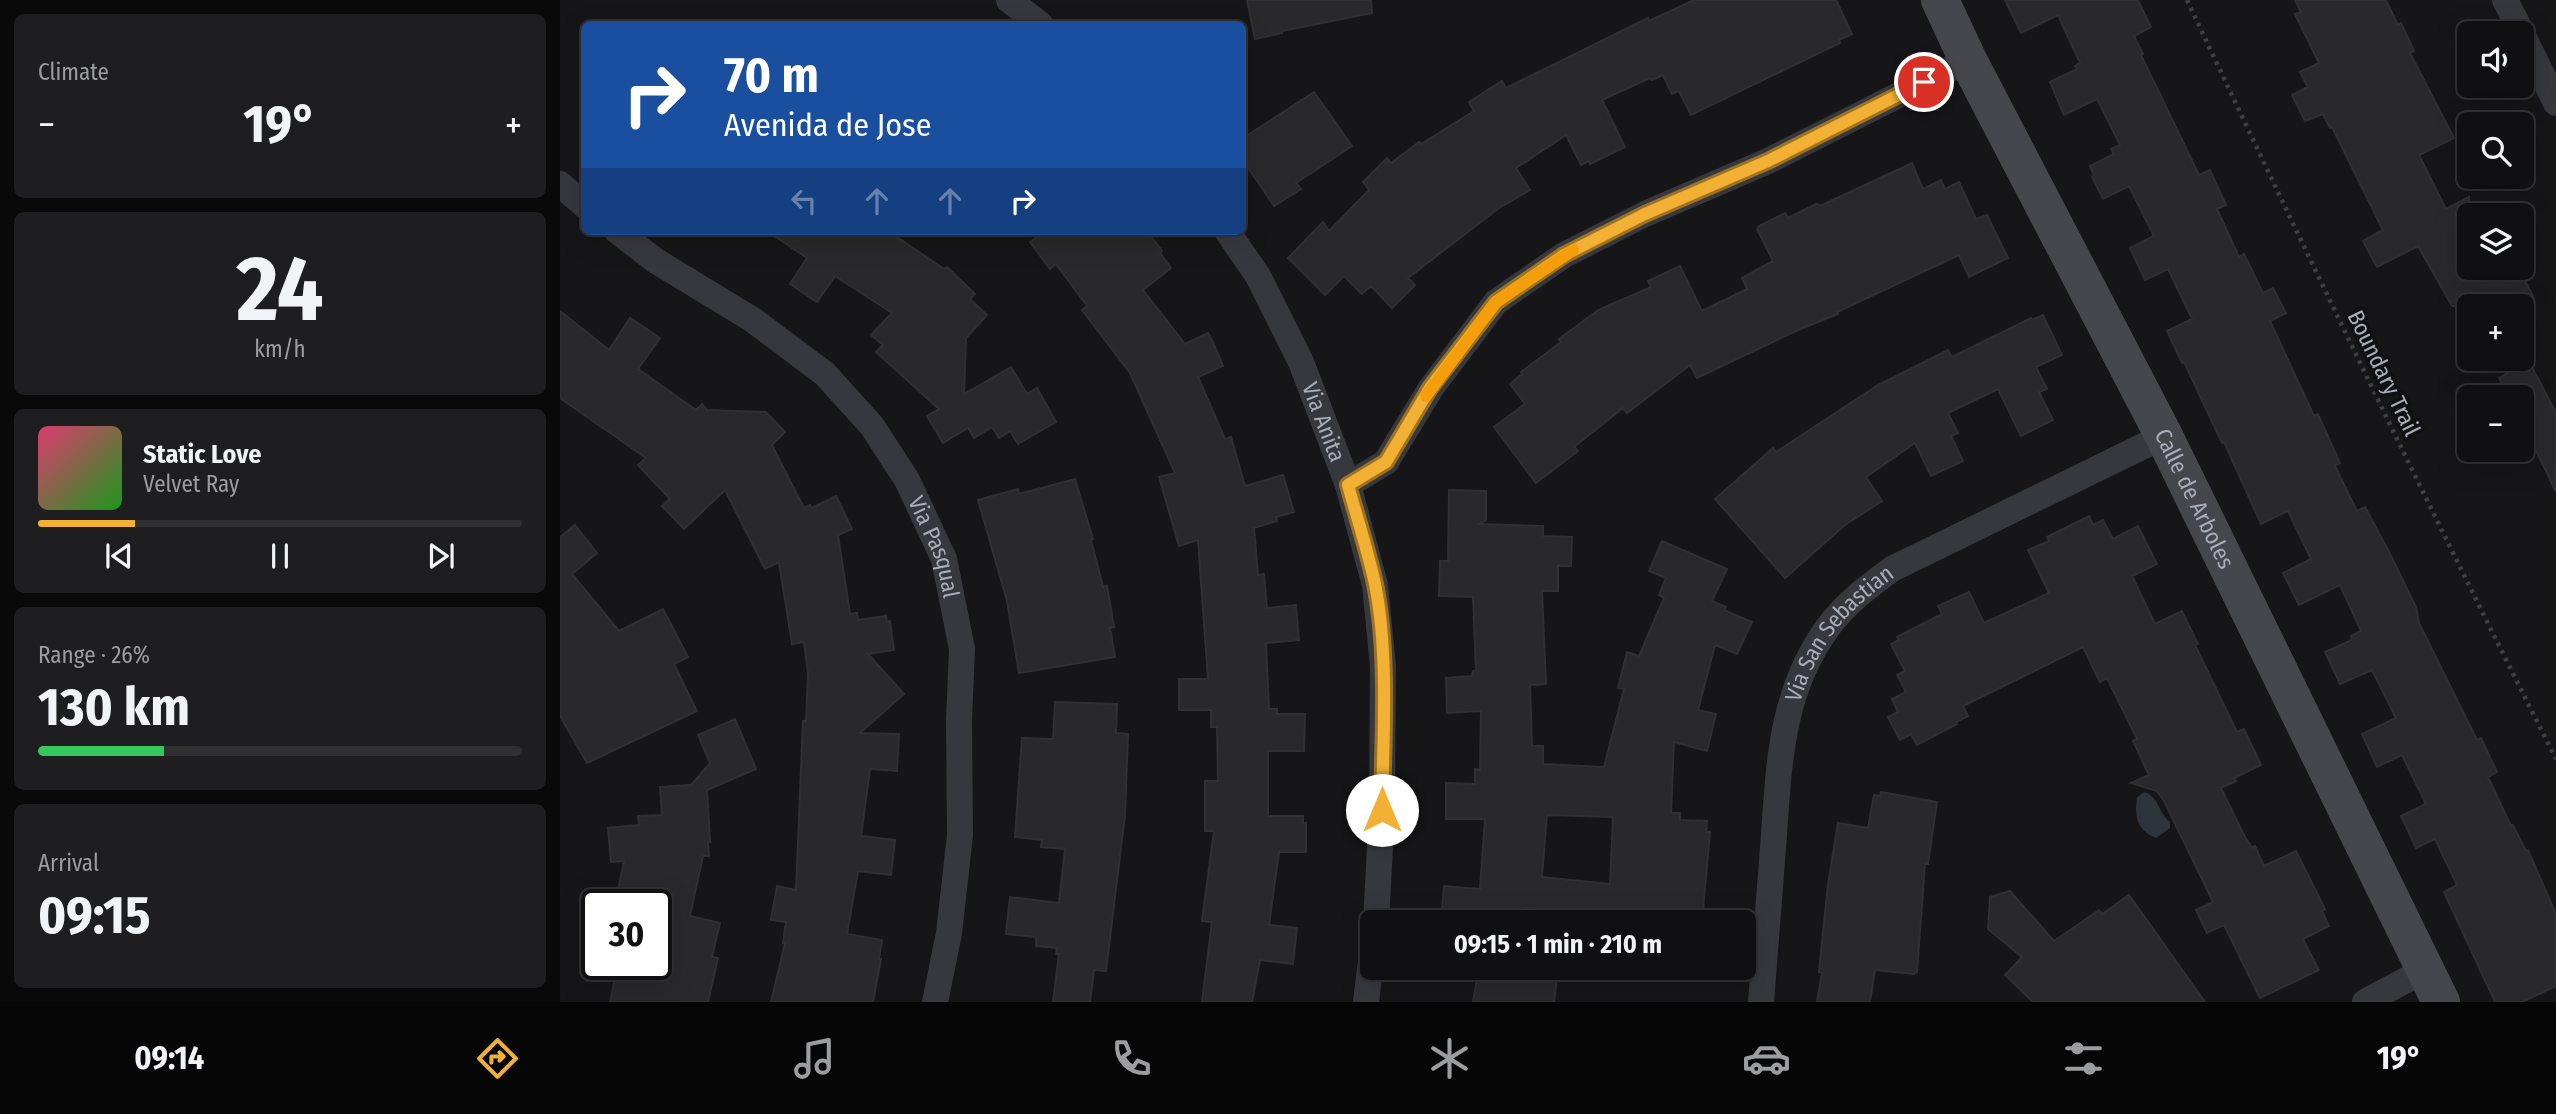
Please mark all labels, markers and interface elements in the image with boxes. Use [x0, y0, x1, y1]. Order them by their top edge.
map controls [2457, 21, 2534, 462]
button: sound [2457, 21, 2534, 98]
text: 70 m [724, 46, 819, 105]
icon: right [609, 49, 700, 140]
pin [1894, 52, 1954, 112]
text: Climate [38, 58, 109, 86]
icon: arrive [1905, 63, 1943, 101]
text: 19° [243, 93, 317, 156]
text: − [38, 102, 55, 148]
text: + [505, 102, 522, 148]
text: Avenida de Jose [724, 106, 932, 144]
button: search [2457, 112, 2534, 189]
icon: left [785, 182, 823, 220]
icon: ahead [858, 182, 896, 220]
icon: ahead [931, 182, 969, 220]
icon: right [1004, 182, 1042, 220]
button: layers [2457, 203, 2534, 280]
text: 24 [236, 235, 324, 344]
button: + [2457, 294, 2534, 371]
street label: Boundary Trail [2341, 306, 2427, 440]
text: km/h [254, 335, 306, 363]
street label: Via Anita [1296, 378, 1352, 466]
button: − [2457, 385, 2534, 462]
street label: Calle de Arboles [2149, 424, 2241, 573]
text: Static Love [143, 439, 261, 470]
text: Velvet Ray [143, 470, 239, 498]
street label: Via Pasqual [902, 491, 965, 600]
icon: previous [100, 537, 138, 575]
icon: pause [261, 537, 299, 575]
icon: next [422, 537, 460, 575]
street label: Via San Sebastian [1779, 559, 1899, 705]
text: Range · 26% [38, 641, 150, 669]
text: 130 km [38, 676, 190, 739]
position arrow [1345, 773, 1419, 847]
text: Arrival [38, 849, 99, 877]
text: 09:15 [38, 884, 151, 947]
speed limit sign: 30 [581, 889, 672, 980]
text: 09:15 · 1 min · 210 m [1454, 929, 1662, 960]
icon: directions [473, 1034, 522, 1083]
icon: music [790, 1034, 839, 1083]
icon: phone [1107, 1034, 1156, 1083]
icon: climate [1425, 1034, 1474, 1083]
icon: car [1742, 1034, 1791, 1083]
icon: filters [2059, 1034, 2108, 1083]
text: 09:14 [134, 1039, 204, 1077]
text: 19° [2377, 1039, 2422, 1077]

